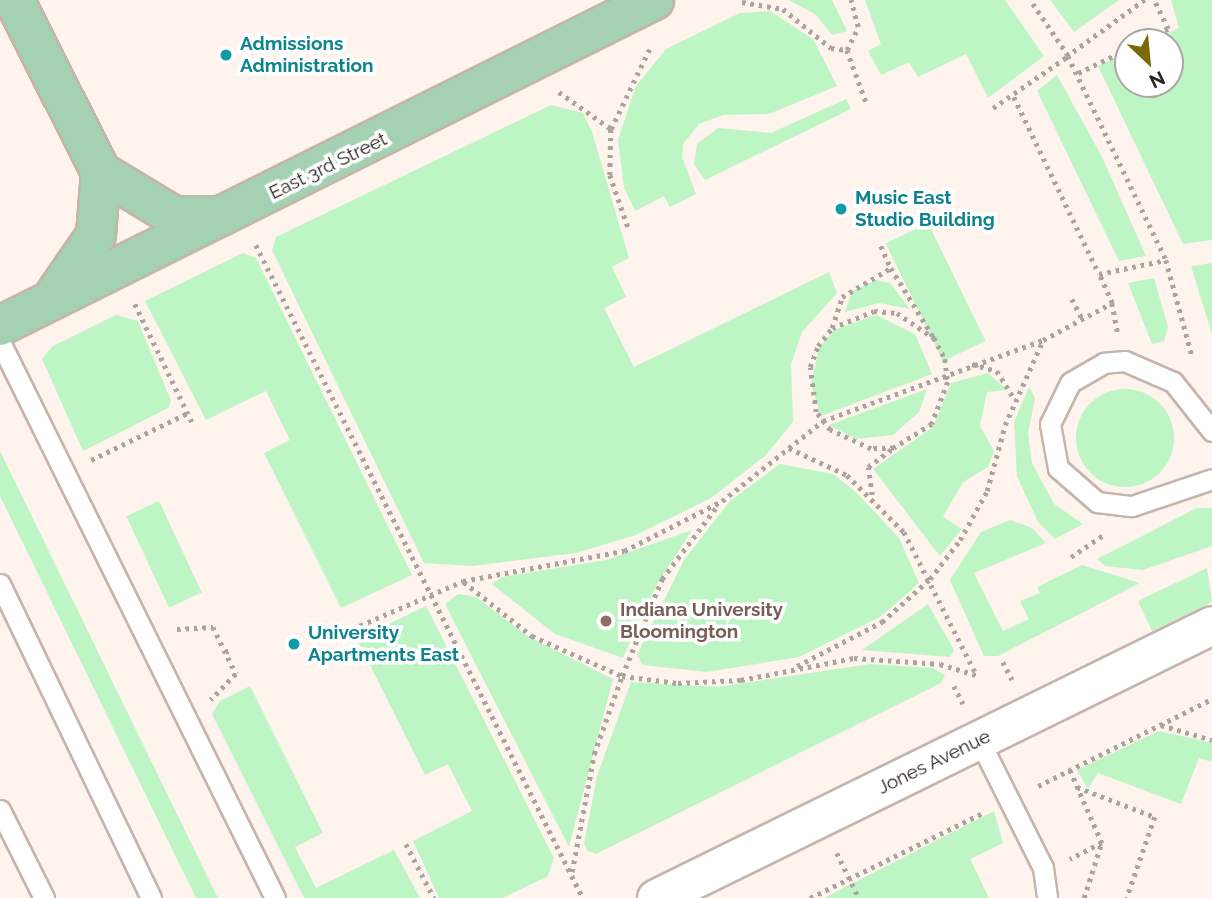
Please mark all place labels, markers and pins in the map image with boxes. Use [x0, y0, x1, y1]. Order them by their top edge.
place label: Admissions Administration [240, 33, 373, 77]
marker: Admissions Administration [218, 47, 234, 63]
place label: Music East Studio Building [855, 187, 995, 231]
marker: Music East Studio Building [833, 201, 849, 217]
place label: Indiana University Bloomington [620, 599, 783, 643]
marker: Indiana University Bloomington [598, 613, 614, 629]
place label: University Apartments East [308, 622, 459, 666]
marker: University Apartments East [286, 636, 302, 652]

